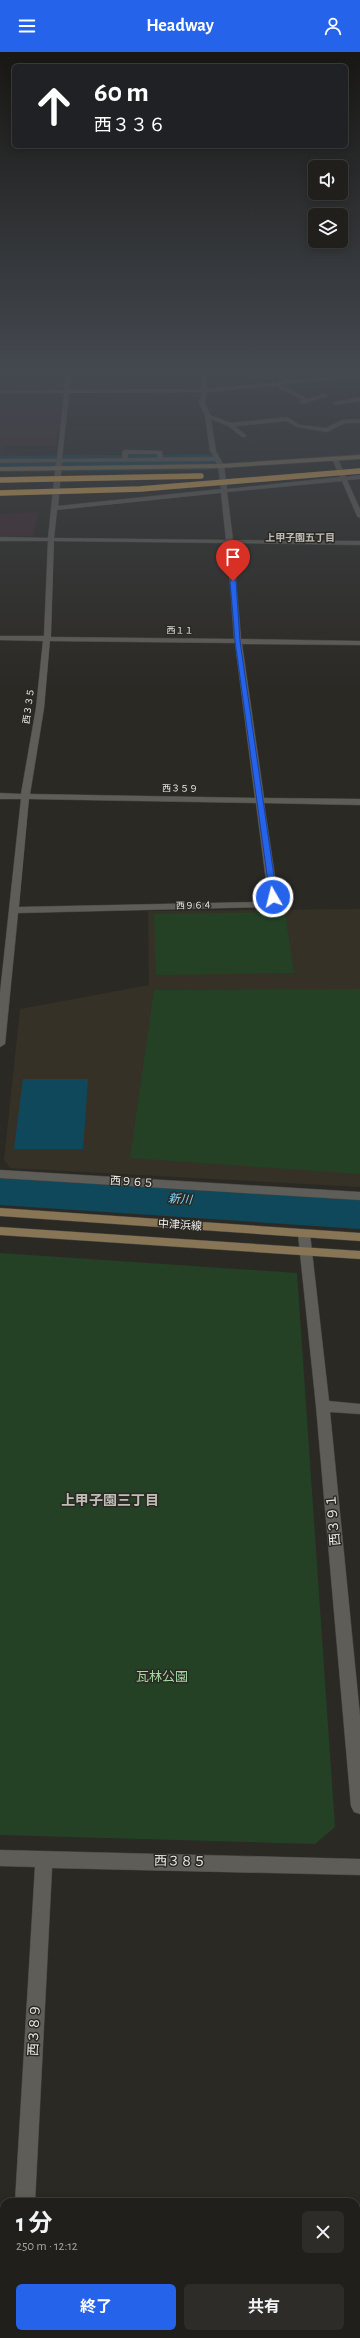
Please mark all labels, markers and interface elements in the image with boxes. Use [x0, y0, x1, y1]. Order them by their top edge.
icon: menu [16, 15, 38, 37]
icon: person [322, 15, 344, 37]
text: Headway [146, 17, 214, 35]
text: 60 m [94, 79, 149, 107]
icon: ahead [28, 80, 80, 132]
text: 西３３６ [94, 117, 166, 135]
map controls [308, 160, 348, 248]
button: sound [308, 160, 348, 200]
button: layers [308, 208, 348, 248]
district label: 上甲子園五丁目 [265, 532, 335, 543]
pin [216, 540, 250, 581]
icon: arrive [222, 546, 244, 568]
street label: 西１１ [166, 626, 194, 636]
street label: 西３３５ [22, 688, 36, 724]
street label: 西３５９ [162, 784, 198, 794]
position arrow [252, 876, 294, 918]
street label: 西９６４ [176, 901, 212, 911]
street label: 西９６５ [110, 1175, 154, 1189]
water label: 新川 [168, 1191, 194, 1206]
street label: 中津浜線 [158, 1217, 202, 1232]
district label: 上甲子園三丁目 [61, 1493, 159, 1508]
street label: 西３９１ [325, 1494, 343, 1546]
park label: 瓦林公園 [136, 1670, 188, 1684]
street label: 西３８５ [154, 1855, 206, 1869]
street label: 西３８９ [27, 2004, 43, 2056]
button: close [302, 2211, 344, 2253]
text: 1 分 [16, 2212, 52, 2236]
text: 250 m · 12:12 [16, 2240, 78, 2253]
button: 終了 [16, 2284, 176, 2330]
button: 共有 [184, 2284, 344, 2330]

